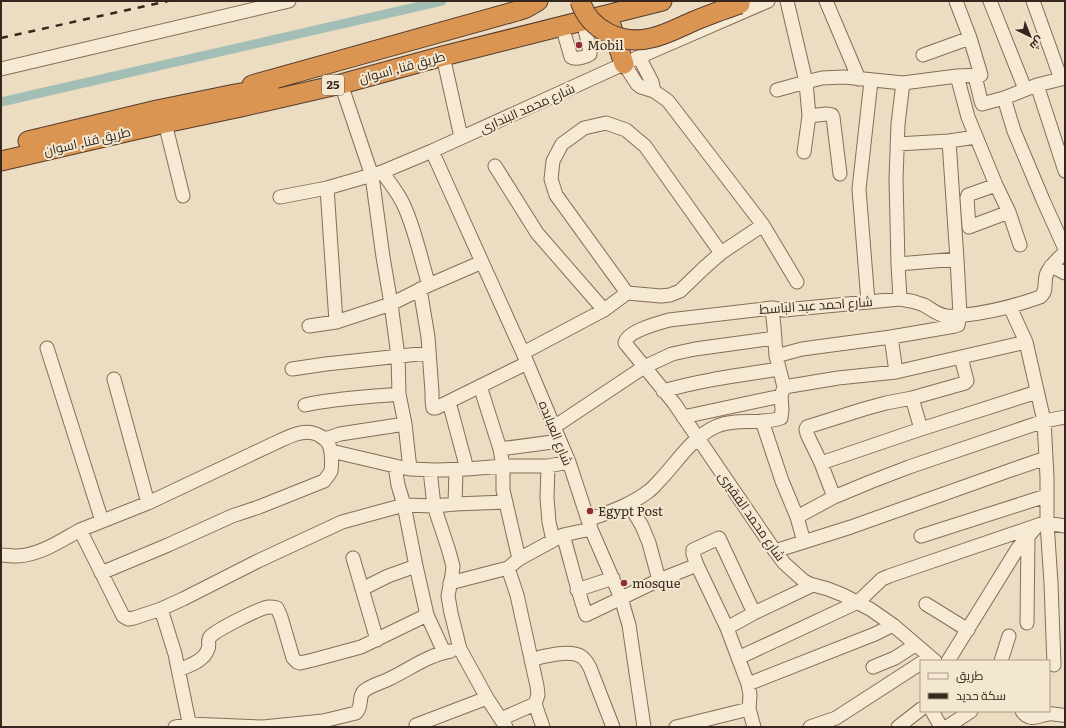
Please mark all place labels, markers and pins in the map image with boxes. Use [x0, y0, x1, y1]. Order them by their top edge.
place label: Mobil [587, 35, 624, 54]
marker: Mobil [574, 40, 584, 50]
place label: Egypt Post [598, 501, 664, 520]
marker: Egypt Post [585, 506, 595, 516]
place label: mosque [632, 573, 681, 592]
marker: mosque [619, 578, 629, 588]

